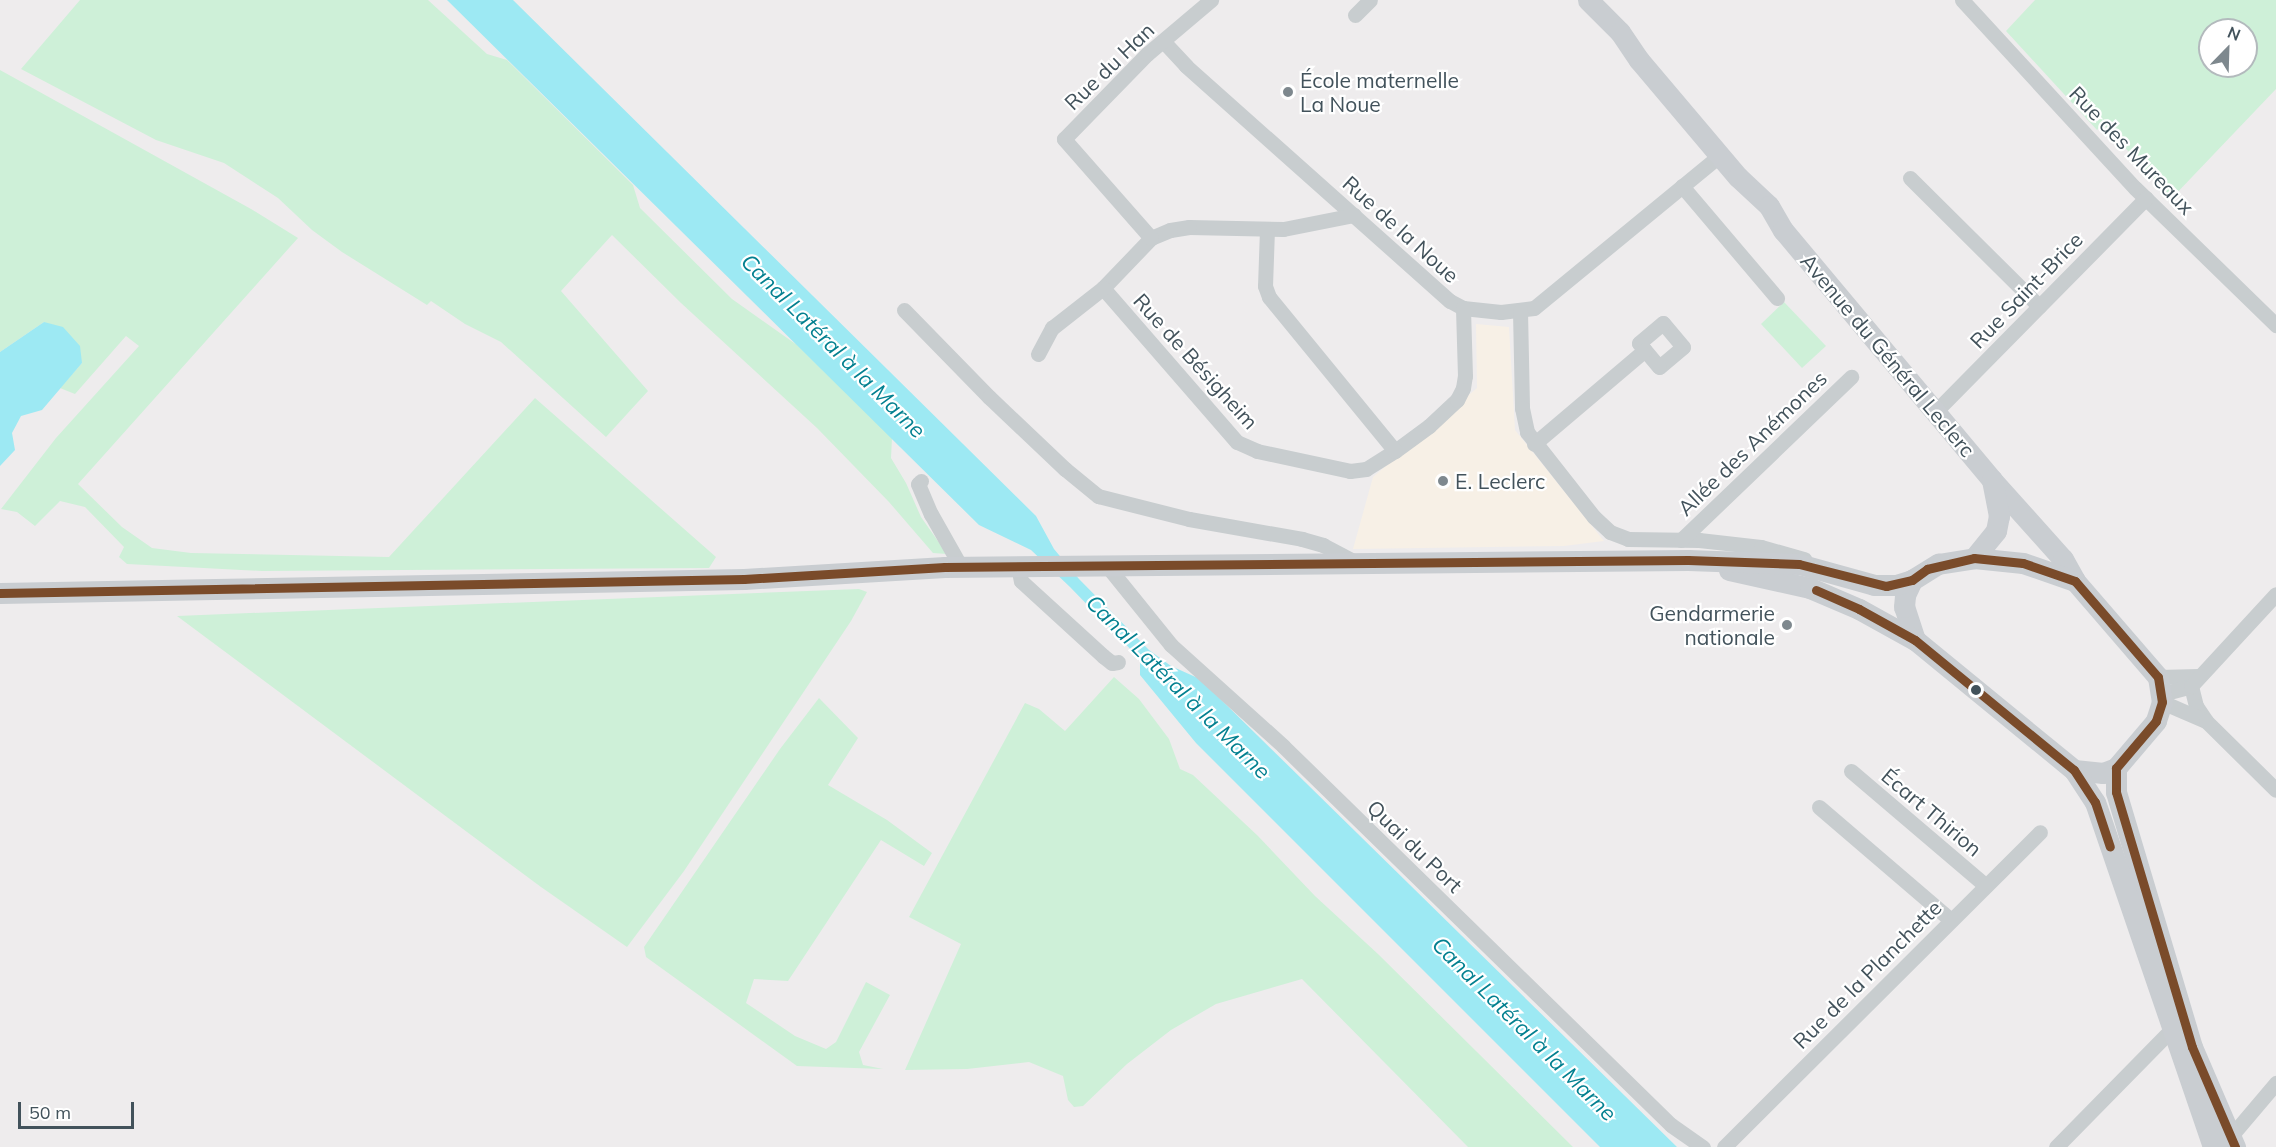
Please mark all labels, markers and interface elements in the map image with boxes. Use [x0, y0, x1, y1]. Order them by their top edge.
street label: Rue du Han [1059, 17, 1159, 115]
north arrow [2198, 18, 2258, 78]
text: N [2225, 22, 2244, 45]
place label: École maternelle La Noue [1300, 67, 1459, 117]
street label: Rue des Mureaux [2064, 81, 2200, 219]
marker: École maternelle La Noue [1281, 85, 1295, 99]
street label: Rue de la Noue [1338, 170, 1464, 288]
street label: Rue Saint-Brice [1964, 227, 2088, 353]
water label: Canal Latéral à la Marne [735, 248, 931, 444]
street label: Avenue du Général Leclerc [1796, 248, 1980, 462]
street label: Rue de Bésigheim [1128, 288, 1264, 434]
street label: Allée des Anémones [1672, 365, 1832, 521]
place label: E. Leclerc [1455, 468, 1545, 494]
marker: E. Leclerc [1436, 474, 1450, 488]
water label: Canal Latéral à la Marne [1080, 589, 1276, 785]
place label: Gendarmerie nationale [1649, 600, 1775, 650]
marker: Gendarmerie nationale [1780, 618, 1794, 632]
unlabelled marker [1970, 684, 1982, 696]
street label: Écart Thirion [1877, 763, 1987, 861]
street label: Quai du Port [1362, 794, 1468, 898]
street label: Rue de la Planchette [1788, 895, 1946, 1053]
water label: Canal Latéral à la Marne [1426, 931, 1622, 1127]
scale bar [21, 1090, 136, 1128]
text: 50 m [29, 1101, 71, 1124]

